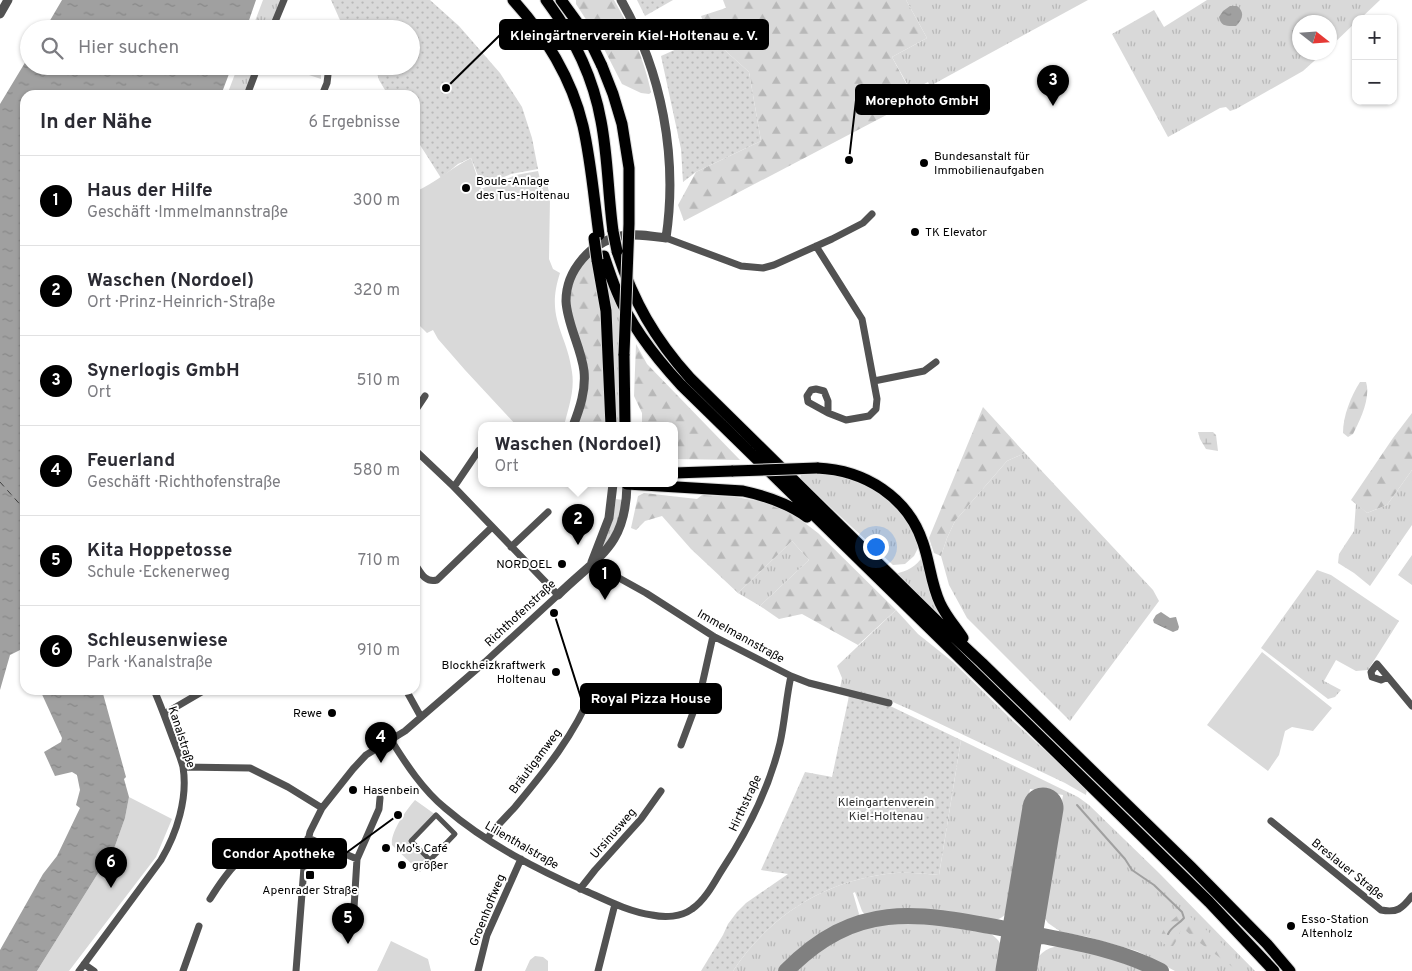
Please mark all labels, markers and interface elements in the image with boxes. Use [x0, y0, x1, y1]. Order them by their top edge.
north arrow [1292, 15, 1337, 60]
map controls [1352, 15, 1397, 105]
button: + [1352, 15, 1397, 60]
search box [20, 20, 420, 75]
callout: Kleingärtnerverein Kiel-Holtenau e. V. [500, 20, 768, 49]
text: Kleingärtnerverein Kiel-Holtenau e. V. [510, 28, 758, 45]
icon: search [38, 34, 66, 62]
text: Hier suchen [78, 36, 179, 60]
button: − [1352, 60, 1397, 105]
pin: 3 [1037, 65, 1069, 106]
callout: Morephoto GmbH [856, 85, 989, 114]
text: Morephoto GmbH [865, 93, 979, 110]
text: In der Nähe [40, 109, 152, 136]
text: 6 Ergebnisse [308, 113, 400, 133]
place label: Bundesanstalt für Immobilienaufgaben [934, 149, 1044, 179]
marker: Bundesanstalt für Immobilienaufgaben [918, 157, 930, 169]
place label: Boule-Anlage des Tus-Holtenau [476, 174, 570, 204]
text: Haus der Hilfe [87, 179, 213, 203]
marker: Boule-Anlage des Tus-Holtenau [460, 182, 472, 194]
text: 1 [53, 191, 59, 211]
text: 300 m [353, 191, 400, 211]
text: Geschäft · Immelmannstraße [87, 203, 288, 223]
place label: TK Elevator [925, 225, 987, 241]
marker: TK Elevator [909, 226, 921, 238]
text: Waschen (Nordoel) [87, 269, 254, 293]
text: 2 [51, 281, 61, 301]
text: 320 m [353, 281, 400, 301]
text: Ort · Prinz-Heinrich-Straße [87, 293, 275, 313]
text: Synerlogis GmbH [87, 359, 240, 383]
text: 3 [51, 371, 61, 391]
text: 510 m [357, 371, 400, 391]
text: Ort [87, 383, 111, 403]
popup [478, 422, 678, 487]
text: Waschen (Nordoel) [494, 433, 662, 457]
text: Feuerland [87, 449, 175, 473]
text: Ort [494, 457, 519, 477]
text: 4 [51, 461, 61, 481]
text: 580 m [353, 461, 400, 481]
text: Geschäft · Richthofenstraße [87, 473, 281, 493]
pin: 2 [562, 504, 594, 545]
your location [863, 534, 889, 560]
text: Kita Hoppetosse [87, 539, 232, 563]
text: 5 [51, 551, 61, 571]
text: 710 m [358, 551, 400, 571]
place label: NORDOEL [496, 557, 552, 573]
marker: NORDOEL [556, 558, 568, 570]
pin: 1 [589, 559, 621, 600]
text: Schule · Eckenerweg [87, 563, 230, 583]
street label: Richthofenstraße [482, 577, 560, 651]
street label: Immelmannstraße [694, 606, 787, 667]
text: Schleusenwiese [87, 629, 228, 653]
text: 6 [51, 641, 61, 661]
text: 910 m [357, 641, 400, 661]
text: Park · Kanalstraße [87, 653, 213, 673]
place label: Blockheizkraftwerk Holtenau [442, 658, 546, 688]
marker: Blockheizkraftwerk Holtenau [550, 666, 562, 678]
callout: Royal Pizza House [581, 684, 721, 713]
text: Royal Pizza House [591, 691, 711, 708]
street label: Kanalstraße [164, 704, 199, 770]
place label: Rewe [293, 706, 322, 722]
marker: Rewe [326, 707, 338, 719]
pin: 4 [365, 722, 397, 763]
street label: Bräutigamweg [506, 726, 566, 798]
street label: Hirthstraße [726, 773, 766, 834]
place label: Hasenbein [363, 783, 419, 799]
marker: Hasenbein [347, 784, 359, 796]
park label: Kleingartenverein Kiel-Holtenau [838, 795, 934, 825]
street label: Ursinusweg [587, 805, 640, 862]
street label: Lilienthalstraße [482, 818, 561, 874]
street label: Breslauer Straße [1308, 835, 1387, 904]
callout: Condor Apotheke [213, 839, 346, 868]
place label: Mo's Café [396, 841, 448, 857]
marker: Mo's Café [380, 842, 392, 854]
text: Condor Apotheke [223, 846, 335, 863]
pin: 6 [95, 847, 127, 888]
place label: größer [412, 858, 448, 874]
marker: größer [396, 859, 408, 871]
marker: Apenrader Straße [304, 869, 316, 881]
street label: Groenhoffweg [466, 872, 510, 949]
place label: Apenrader Straße [262, 883, 358, 899]
pin: 5 [332, 903, 364, 944]
place label: Esso-Station Altenholz [1301, 912, 1369, 942]
marker: Esso-Station Altenholz [1285, 920, 1297, 932]

